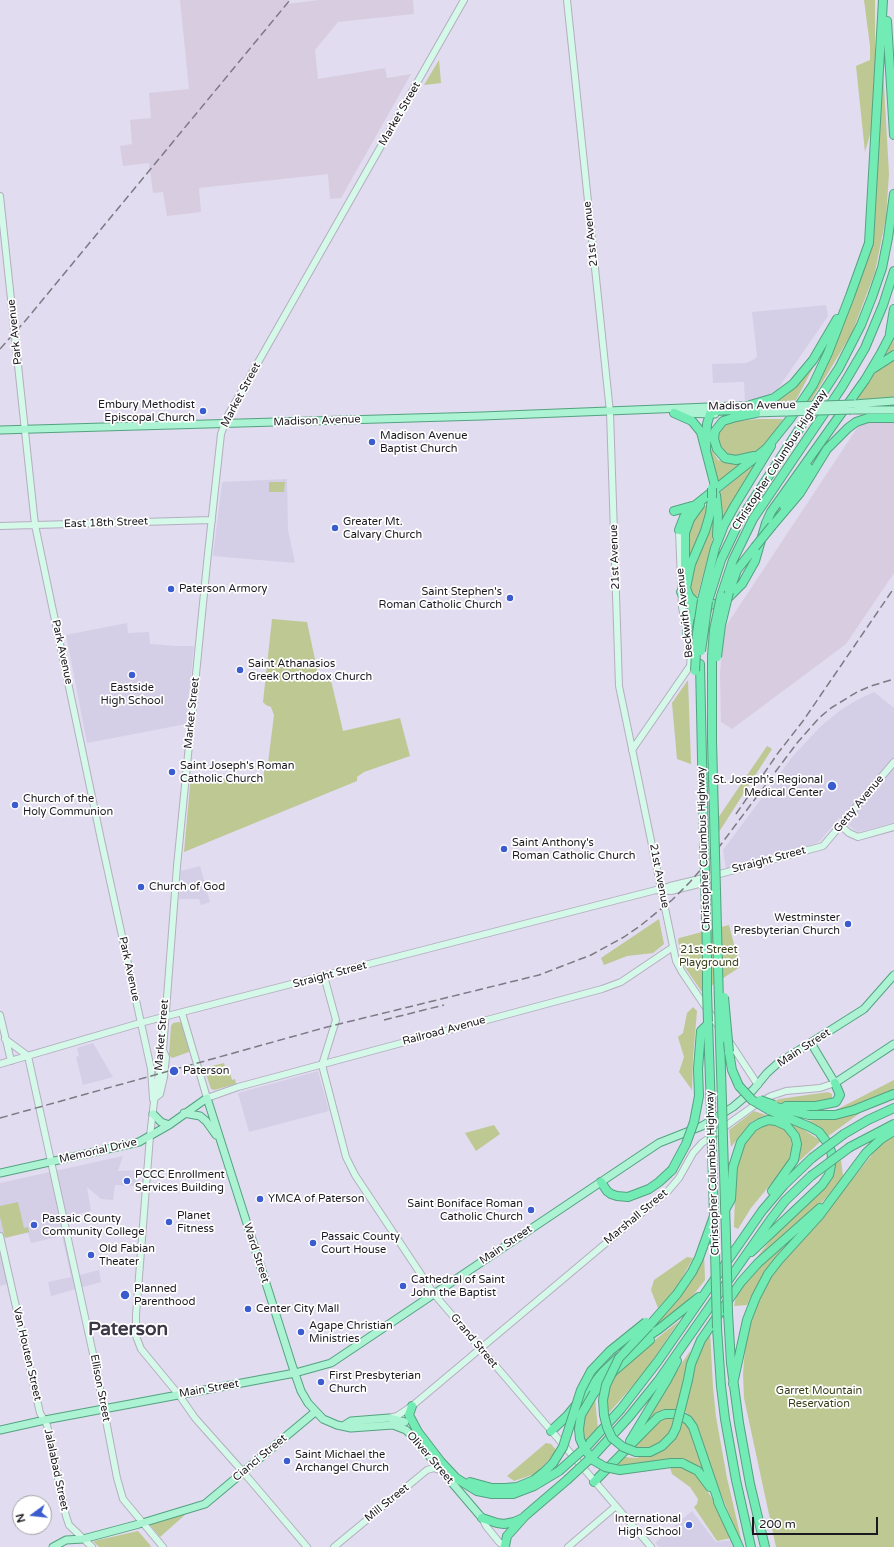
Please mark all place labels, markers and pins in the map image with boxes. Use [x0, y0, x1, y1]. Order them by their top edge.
place label: Embury Methodist Episcopal Church [98, 398, 195, 424]
marker: Embury Methodist Episcopal Church [198, 406, 208, 416]
place label: Madison Avenue Baptist Church [380, 429, 467, 455]
marker: Madison Avenue Baptist Church [367, 437, 377, 447]
place label: Greater Mt. Calvary Church [343, 515, 422, 541]
marker: Greater Mt. Calvary Church [330, 523, 340, 533]
place label: Paterson Armory [179, 582, 268, 596]
marker: Paterson Armory [166, 584, 176, 594]
place label: Saint Stephen's Roman Catholic Church [379, 585, 502, 611]
marker: Saint Stephen's Roman Catholic Church [505, 593, 515, 603]
place label: Saint Athanasios Greek Orthodox Church [248, 657, 372, 683]
marker: Saint Athanasios Greek Orthodox Church [235, 665, 245, 675]
marker: Eastside High School [127, 670, 137, 680]
place label: Eastside High School [101, 681, 163, 707]
place label: Saint Joseph's Roman Catholic Church [180, 759, 294, 785]
marker: Saint Joseph's Roman Catholic Church [167, 767, 177, 777]
place label: St. Joseph’s Regional Medical Center [713, 773, 823, 799]
marker: St. Joseph’s Regional Medical Center [826, 780, 838, 792]
place label: Church of the Holy Communion [23, 792, 113, 818]
marker: Church of the Holy Communion [10, 800, 20, 810]
place label: Saint Anthony's Roman Catholic Church [512, 836, 635, 862]
marker: Saint Anthony's Roman Catholic Church [499, 844, 509, 854]
place label: Church of God [149, 880, 225, 894]
marker: Church of God [136, 882, 146, 892]
place label: Westminster Presbyterian Church [733, 911, 840, 937]
marker: Westminster Presbyterian Church [843, 919, 853, 929]
place label: Paterson [183, 1064, 229, 1078]
marker: Paterson [168, 1065, 180, 1077]
place label: PCCC Enrollment Services Building [135, 1168, 225, 1194]
marker: PCCC Enrollment Services Building [122, 1176, 132, 1186]
place label: YMCA of Paterson [268, 1192, 364, 1206]
marker: YMCA of Paterson [255, 1194, 265, 1204]
place label: Saint Boniface Roman Catholic Church [407, 1197, 523, 1223]
marker: Saint Boniface Roman Catholic Church [526, 1205, 536, 1215]
place label: Planet Fitness [177, 1209, 214, 1235]
place label: Passaic County Community College [42, 1212, 144, 1238]
marker: Planet Fitness [164, 1217, 174, 1227]
marker: Passaic County Community College [29, 1220, 39, 1230]
place label: Passaic County Court House [321, 1230, 400, 1256]
marker: Passaic County Court House [308, 1238, 318, 1248]
place label: Old Fabian Theater [99, 1242, 155, 1268]
marker: Old Fabian Theater [86, 1250, 96, 1260]
place label: Cathedral of Saint John the Baptist [411, 1273, 505, 1299]
marker: Cathedral of Saint John the Baptist [398, 1281, 408, 1291]
place label: Planned Parenthood [134, 1282, 195, 1308]
marker: Planned Parenthood [119, 1289, 131, 1301]
place label: Center City Mall [256, 1302, 339, 1316]
marker: Center City Mall [243, 1304, 253, 1314]
place label: Agape Christian Ministries [309, 1319, 393, 1345]
marker: Agape Christian Ministries [296, 1327, 306, 1337]
place label: First Presbyterian Church [329, 1369, 421, 1395]
marker: First Presbyterian Church [316, 1377, 326, 1387]
place label: Saint Michael the Archangel Church [295, 1448, 389, 1474]
marker: Saint Michael the Archangel Church [282, 1456, 292, 1466]
place label: International High School [615, 1512, 681, 1538]
marker: International High School [684, 1520, 694, 1530]

